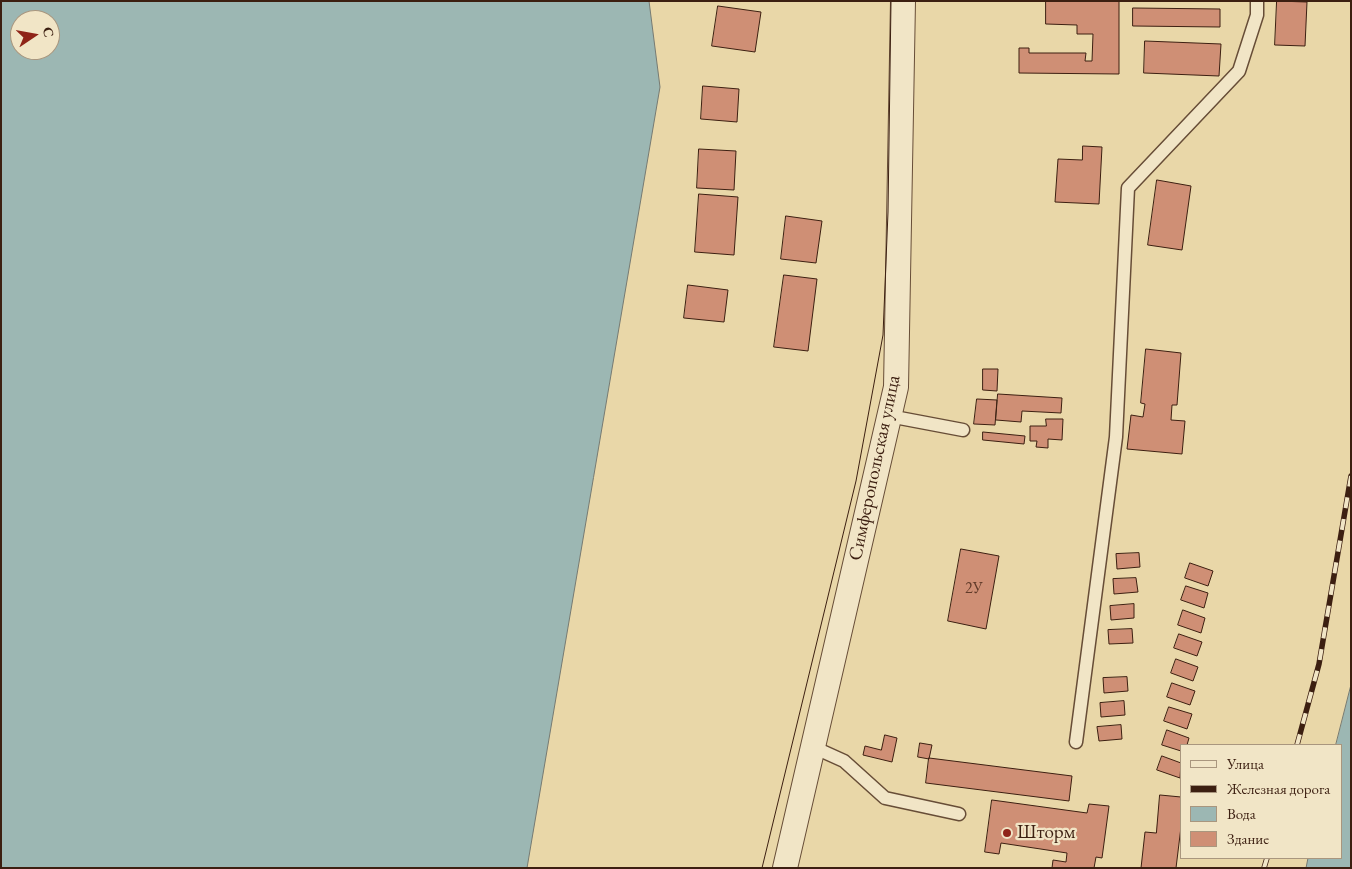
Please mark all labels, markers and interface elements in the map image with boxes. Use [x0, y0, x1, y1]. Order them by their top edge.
north arrow [10, 10, 60, 60]
text: С [39, 25, 59, 39]
street label: Симферопольская улица [844, 373, 906, 563]
house number: 2У [965, 579, 983, 599]
legend [1180, 744, 1342, 859]
text: Улица [1227, 754, 1264, 773]
text: Железная дорога [1227, 779, 1330, 798]
text: Вода [1227, 804, 1256, 823]
place label: Шторм [1017, 822, 1075, 844]
marker: Шторм [1001, 827, 1013, 839]
text: Здание [1227, 829, 1269, 848]

